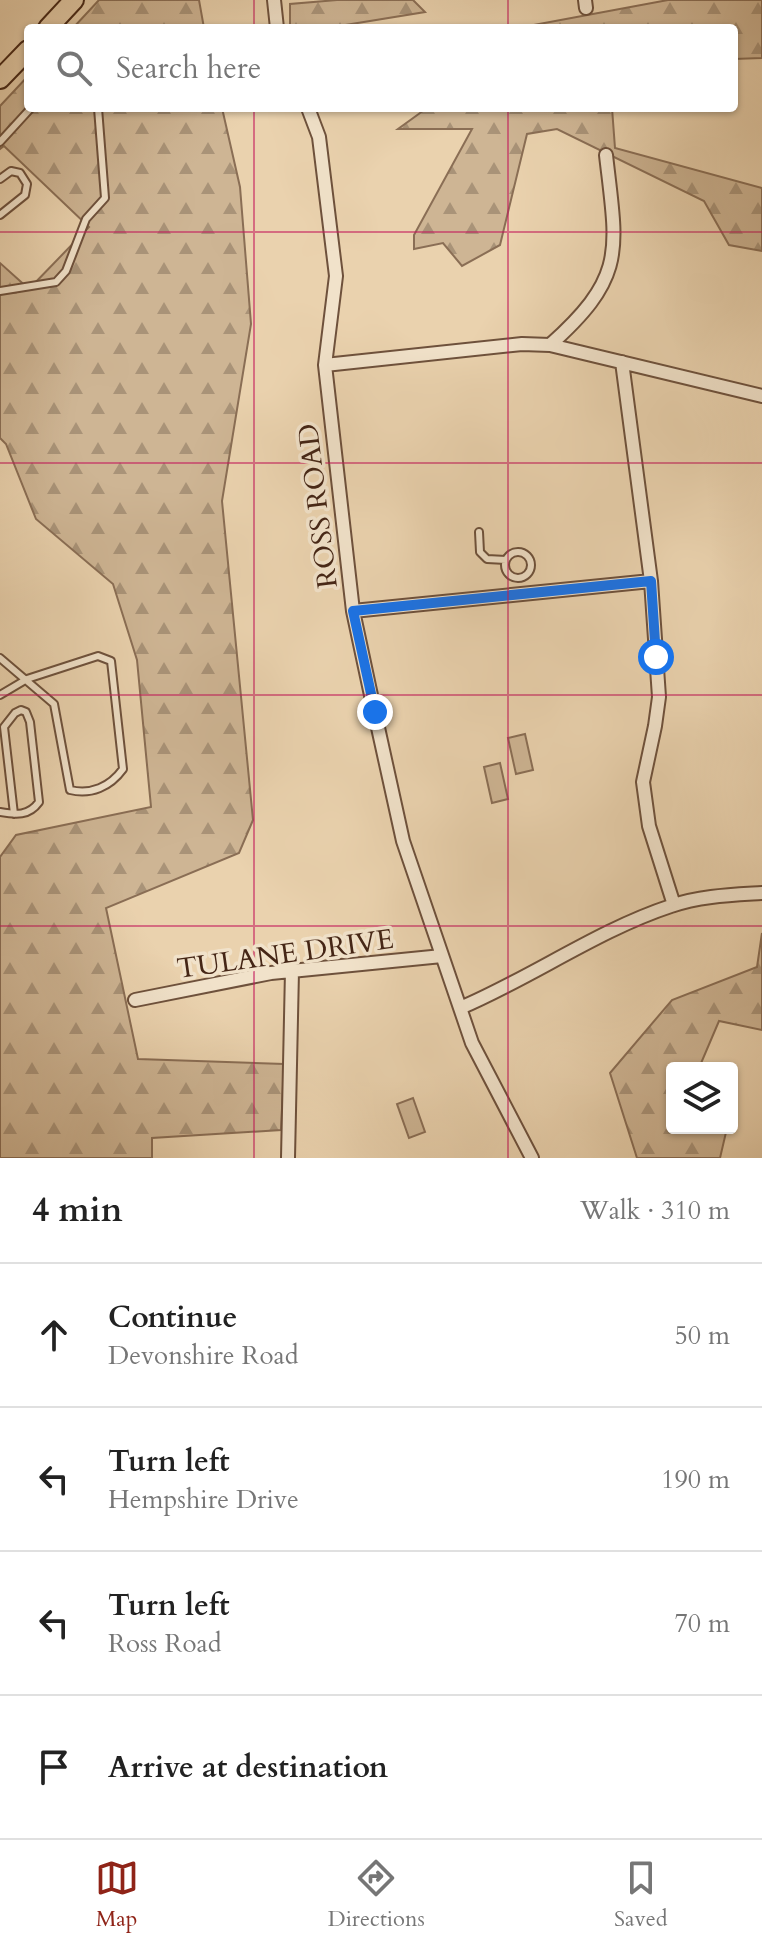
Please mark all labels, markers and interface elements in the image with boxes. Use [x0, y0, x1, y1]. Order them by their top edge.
search box [24, 24, 738, 112]
icon: search [52, 46, 96, 90]
text: Search here [116, 48, 261, 89]
street label: ROSS ROAD [289, 421, 347, 590]
route start [638, 639, 674, 675]
route end [357, 694, 393, 730]
street label: TULANE DRIVE [174, 920, 396, 988]
map controls [666, 1062, 738, 1134]
button: layers [666, 1062, 738, 1134]
text: 4 min [32, 1187, 123, 1233]
text: Walk · 310 m [580, 1193, 730, 1228]
text: Continue [108, 1297, 237, 1338]
icon: ahead [32, 1313, 76, 1357]
text: 50 m [674, 1318, 730, 1353]
text: Devonshire Road [108, 1338, 299, 1373]
text: Turn left [108, 1441, 230, 1482]
icon: left [32, 1457, 76, 1501]
text: 190 m [661, 1462, 730, 1497]
text: Hempshire Drive [108, 1482, 299, 1517]
text: Turn left [108, 1585, 230, 1626]
icon: left [32, 1601, 76, 1645]
text: 70 m [674, 1606, 730, 1641]
text: Ross Road [108, 1626, 222, 1661]
icon: arrive [32, 1745, 76, 1789]
text: Arrive at destination [108, 1747, 388, 1788]
tab: Map [95, 1856, 139, 1934]
tab: Directions [328, 1856, 425, 1934]
tab: Saved [614, 1856, 667, 1934]

